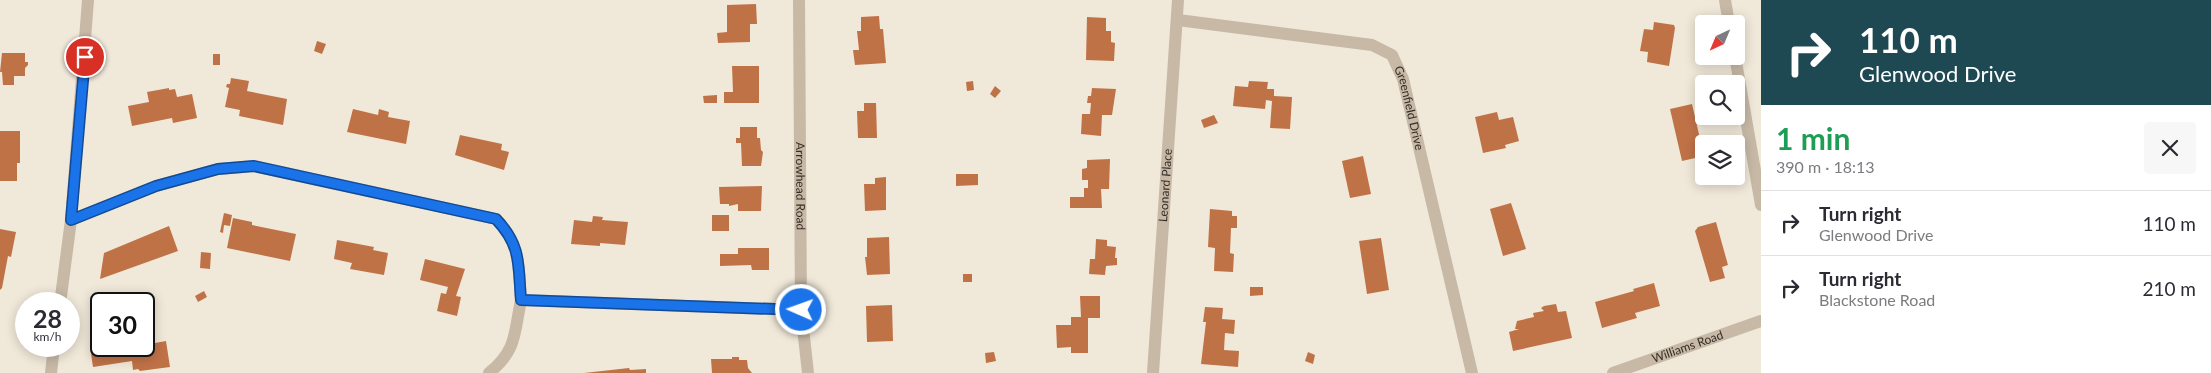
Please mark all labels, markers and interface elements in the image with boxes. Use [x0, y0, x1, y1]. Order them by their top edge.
north arrow [1695, 15, 1745, 65]
map controls [1695, 15, 1745, 185]
text: 110 m [1859, 18, 1958, 60]
icon: right [1776, 20, 1841, 85]
pin [64, 36, 106, 78]
icon: arrive [71, 43, 99, 71]
text: Glenwood Drive [1859, 60, 2016, 87]
street label: Greenfield Drive [1391, 63, 1427, 152]
button: search [1695, 75, 1745, 125]
text: 1 min [1776, 120, 1850, 156]
button: close [2144, 122, 2196, 174]
button: layers [1695, 135, 1745, 185]
street label: Arrowhead Road [793, 142, 808, 230]
street label: Leonard Place [1155, 148, 1175, 223]
text: 390 m · 18:13 [1776, 157, 1875, 176]
text: Turn right [1819, 202, 1901, 225]
icon: right [1776, 209, 1804, 237]
text: 110 m [2142, 212, 2196, 235]
text: Glenwood Drive [1819, 225, 1934, 244]
text: Turn right [1819, 267, 1901, 290]
icon: right [1776, 274, 1804, 302]
text: 210 m [2142, 277, 2196, 300]
position arrow [774, 283, 826, 335]
text: Blackstone Road [1819, 290, 1935, 309]
speed limit sign: 30 [90, 292, 155, 357]
text: 28 [33, 303, 62, 333]
street label: Williams Road [1650, 327, 1725, 366]
text: km/h [33, 329, 62, 344]

